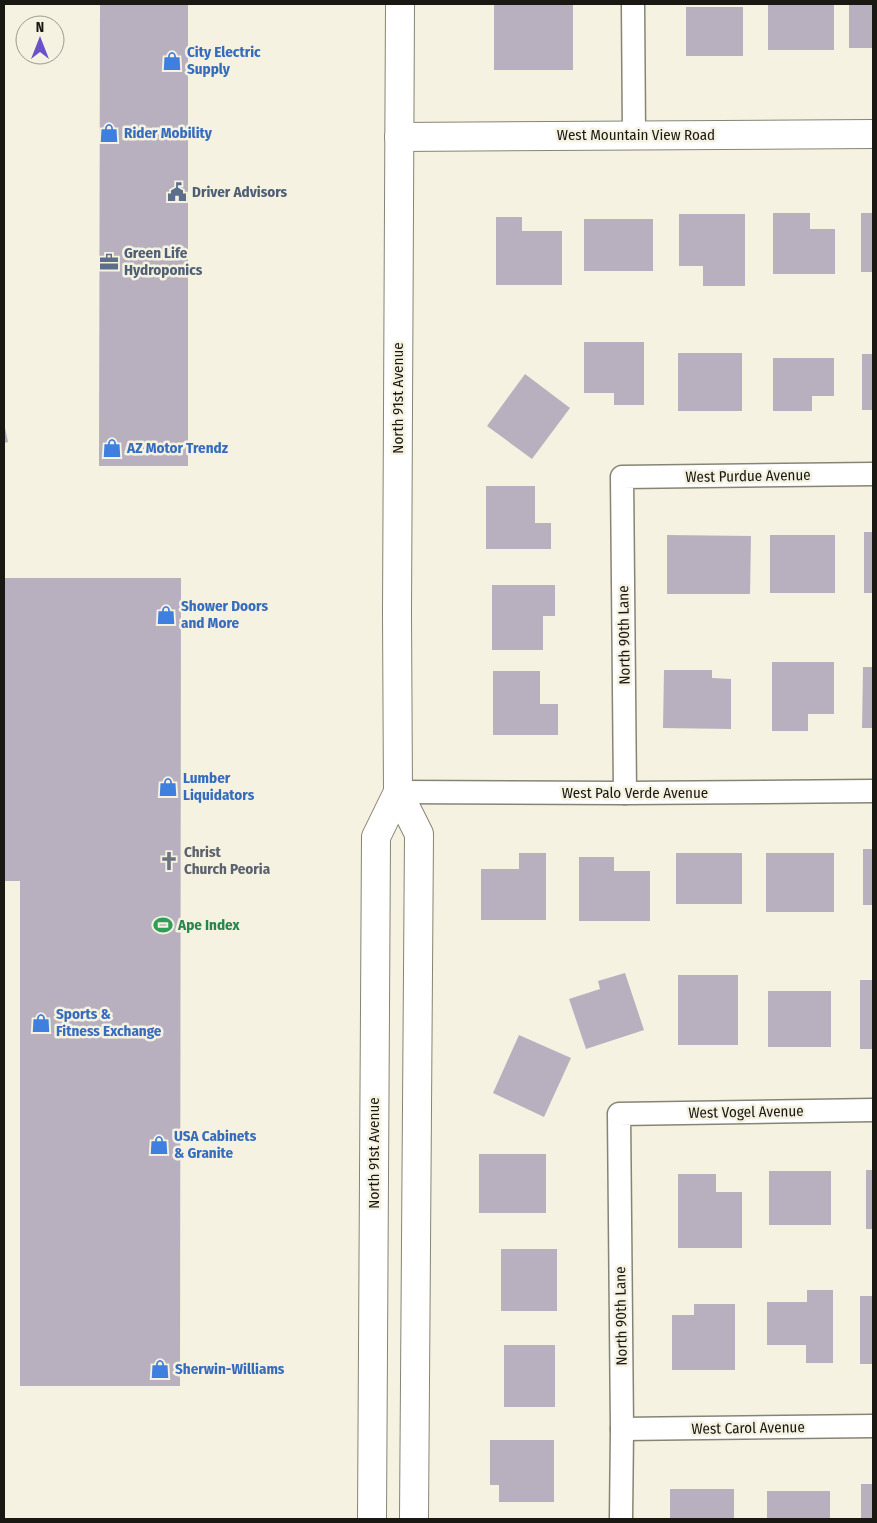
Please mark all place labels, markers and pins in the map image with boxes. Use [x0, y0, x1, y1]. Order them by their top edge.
place label: City Electric Supply [187, 43, 261, 78]
shop icon: City Electric Supply [161, 50, 183, 72]
shop icon: Rider Mobility [98, 122, 120, 144]
place label: Rider Mobility [124, 124, 213, 142]
public building icon: Driver Advisors [166, 181, 188, 203]
place label: Driver Advisors [192, 183, 288, 201]
place label: Green Life Hydroponics [124, 244, 203, 279]
office icon: Green Life Hydroponics [98, 251, 120, 273]
shop icon: AZ Motor Trendz [101, 437, 123, 459]
place label: AZ Motor Trendz [126, 439, 229, 457]
place label: Shower Doors and More [181, 597, 268, 632]
shop icon: Shower Doors and More [155, 604, 177, 626]
place label: Lumber Liquidators [183, 769, 255, 804]
shop icon: Lumber Liquidators [157, 776, 179, 798]
place label: Christ Church Peoria [184, 843, 271, 878]
church icon: Christ Church Peoria [158, 850, 180, 872]
sports icon: Ape Index [152, 914, 174, 936]
place label: Ape Index [177, 916, 240, 934]
place label: Sports & Fitness Exchange [56, 1005, 162, 1040]
shop icon: Sports & Fitness Exchange [30, 1012, 52, 1034]
place label: USA Cabinets & Granite [174, 1127, 257, 1162]
shop icon: USA Cabinets & Granite [148, 1134, 170, 1156]
shop icon: Sherwin-Williams [149, 1358, 171, 1380]
place label: Sherwin-Williams [175, 1360, 285, 1378]

